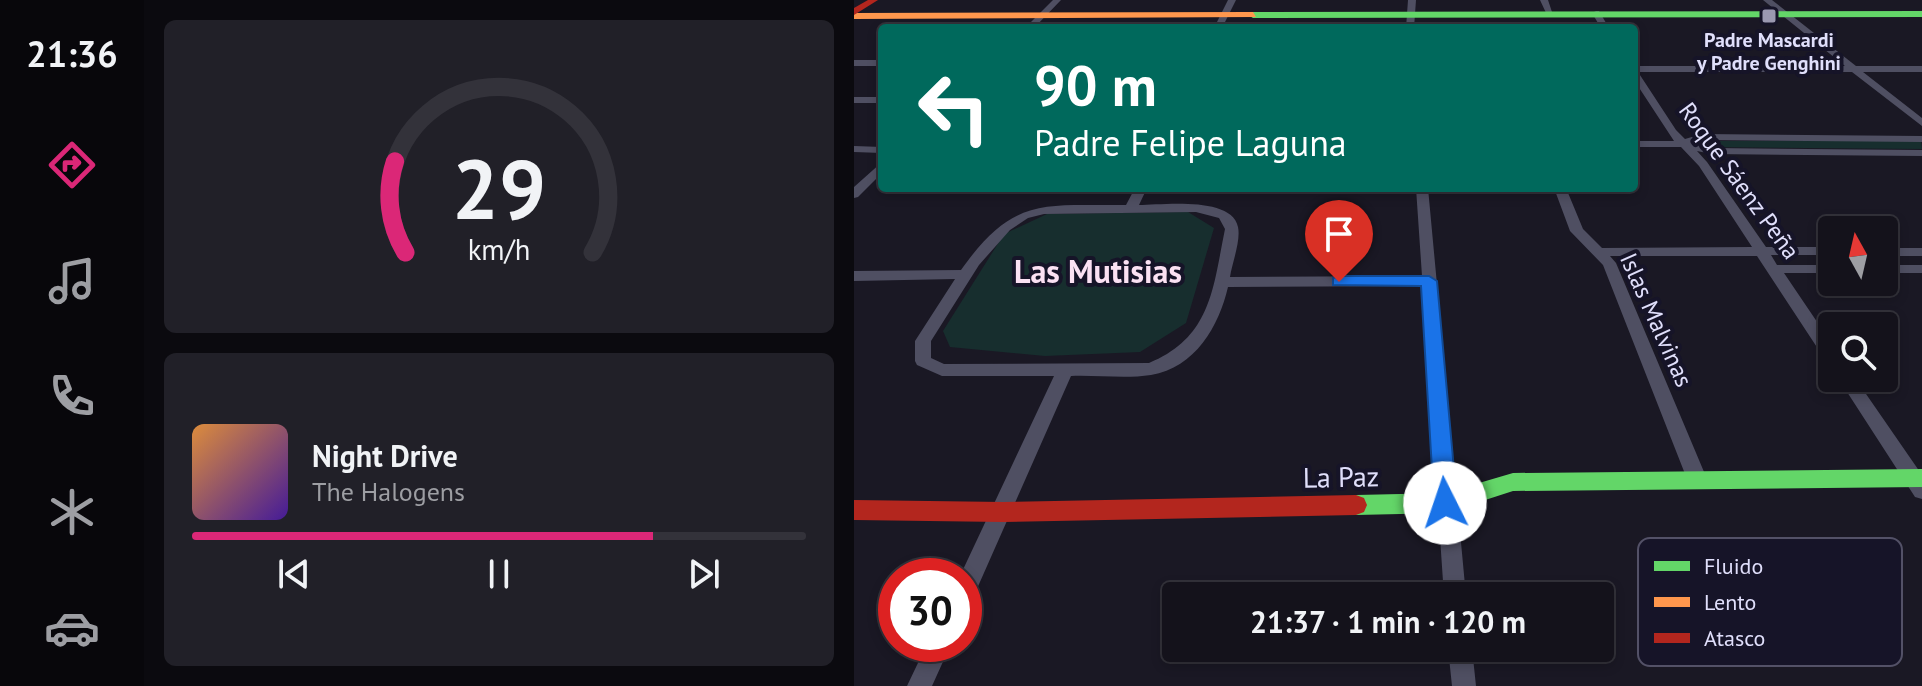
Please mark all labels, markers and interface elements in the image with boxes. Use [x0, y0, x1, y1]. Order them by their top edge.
marker: Padre Mascardi y Padre Genghini [1760, 7, 1778, 25]
place label: Padre Mascardi y Padre Genghini [1696, 27, 1841, 76]
text: 21:36 [26, 30, 118, 77]
text: 90 m [1034, 49, 1157, 121]
icon: left [902, 56, 1006, 160]
street label: Roque Sáenz Peña [1672, 96, 1807, 265]
text: Padre Felipe Laguna [1034, 119, 1347, 166]
text: 29 [452, 133, 546, 241]
icon: directions [44, 137, 100, 193]
pin [1305, 200, 1373, 282]
icon: arrive [1317, 212, 1361, 256]
north arrow [1818, 216, 1898, 296]
map controls [1818, 216, 1898, 392]
text: km/h [468, 231, 530, 268]
street label: Islas Malvinas [1613, 248, 1700, 392]
district label: Las Mutisias [1014, 250, 1182, 292]
icon: music [44, 253, 100, 309]
button: search [1818, 312, 1898, 392]
icon: phone [44, 368, 100, 424]
text: Night Drive [312, 436, 458, 475]
street label: La Paz [1302, 457, 1379, 496]
position arrow [1403, 461, 1487, 545]
text: The Halogens [312, 475, 465, 508]
icon: climate [44, 484, 100, 540]
legend [1638, 538, 1902, 666]
icon: previous [272, 552, 316, 596]
icon: pause [477, 552, 521, 596]
icon: next [682, 552, 726, 596]
text: Fluido [1704, 552, 1763, 580]
speed limit sign: 30 [878, 558, 982, 662]
text: Lento [1704, 588, 1756, 616]
icon: car [44, 600, 100, 656]
text: 21:37 · 1 min · 120 m [1250, 602, 1526, 641]
text: Atasco [1704, 624, 1765, 652]

